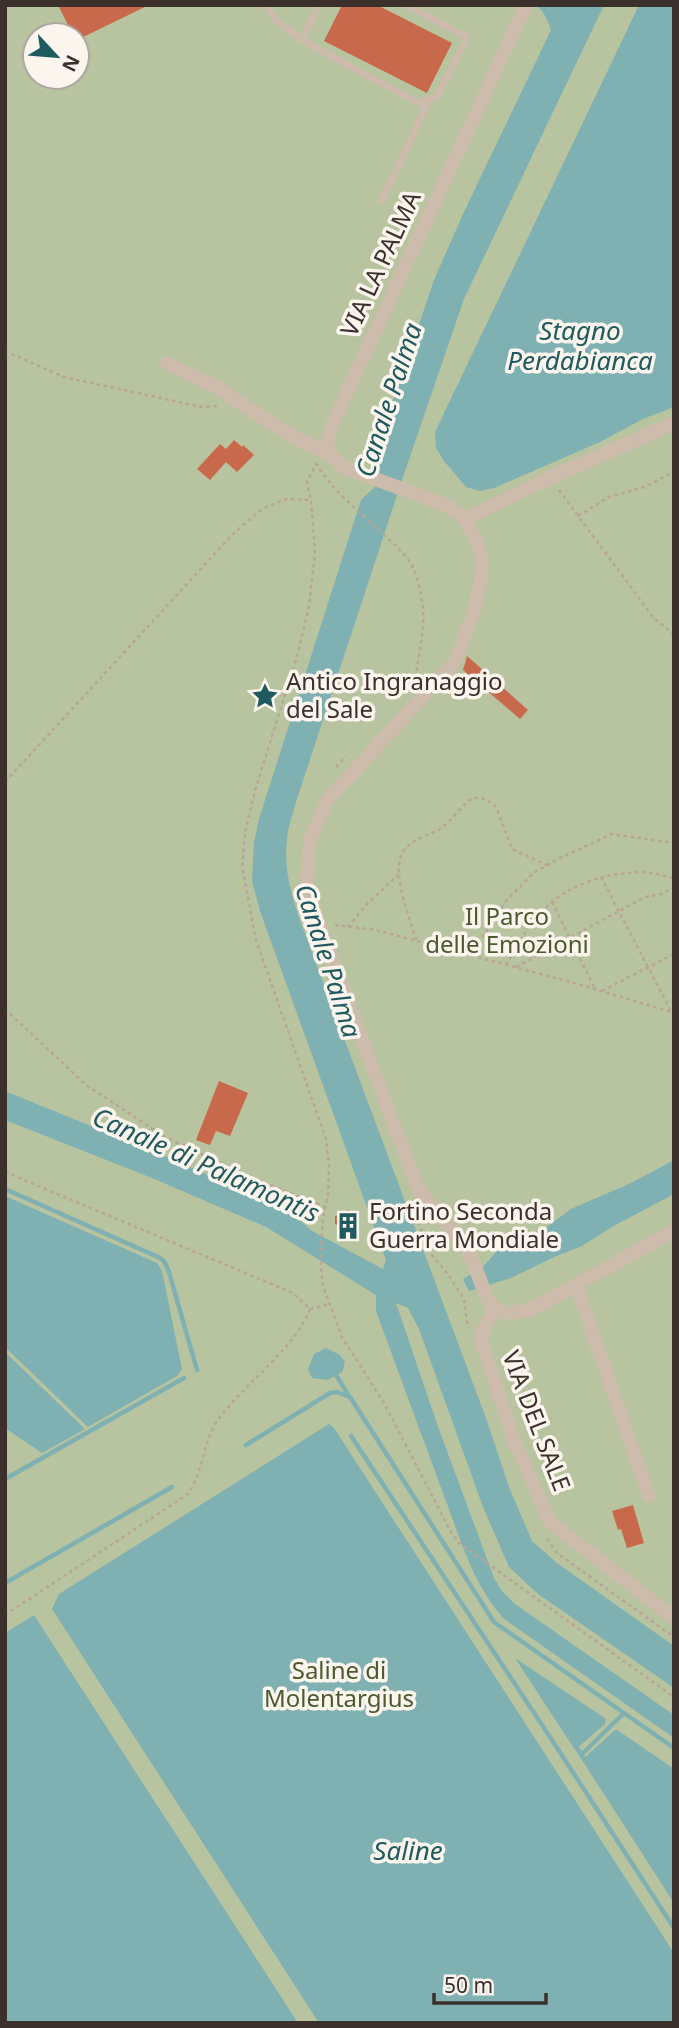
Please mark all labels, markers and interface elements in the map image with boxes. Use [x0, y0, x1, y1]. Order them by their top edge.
north arrow [21, 21, 91, 91]
text: N [56, 51, 86, 76]
street label: VIA LA PALMA [332, 185, 428, 341]
water label: Stagno Perdabianca [507, 312, 653, 378]
water label: Canale Palma [346, 318, 430, 481]
place label: Antico Ingranaggio del Sale [286, 664, 502, 725]
place icon: Antico Ingranaggio del Sale [250, 681, 280, 711]
water label: Canale Palma [287, 879, 371, 1043]
park label: Il Parco delle Emozioni [425, 899, 589, 960]
water label: Canale di Palamontis [87, 1098, 326, 1230]
place label: Fortino Seconda Guerra Mondiale [369, 1194, 559, 1255]
building icon: Fortino Seconda Guerra Mondiale [333, 1211, 363, 1241]
street label: VIA DEL SALE [495, 1345, 579, 1496]
park label: Saline di Molentargius [264, 1653, 414, 1714]
water label: Saline [373, 1832, 443, 1868]
scale bar [434, 1962, 546, 2006]
text: 50 m [444, 1971, 493, 1999]

